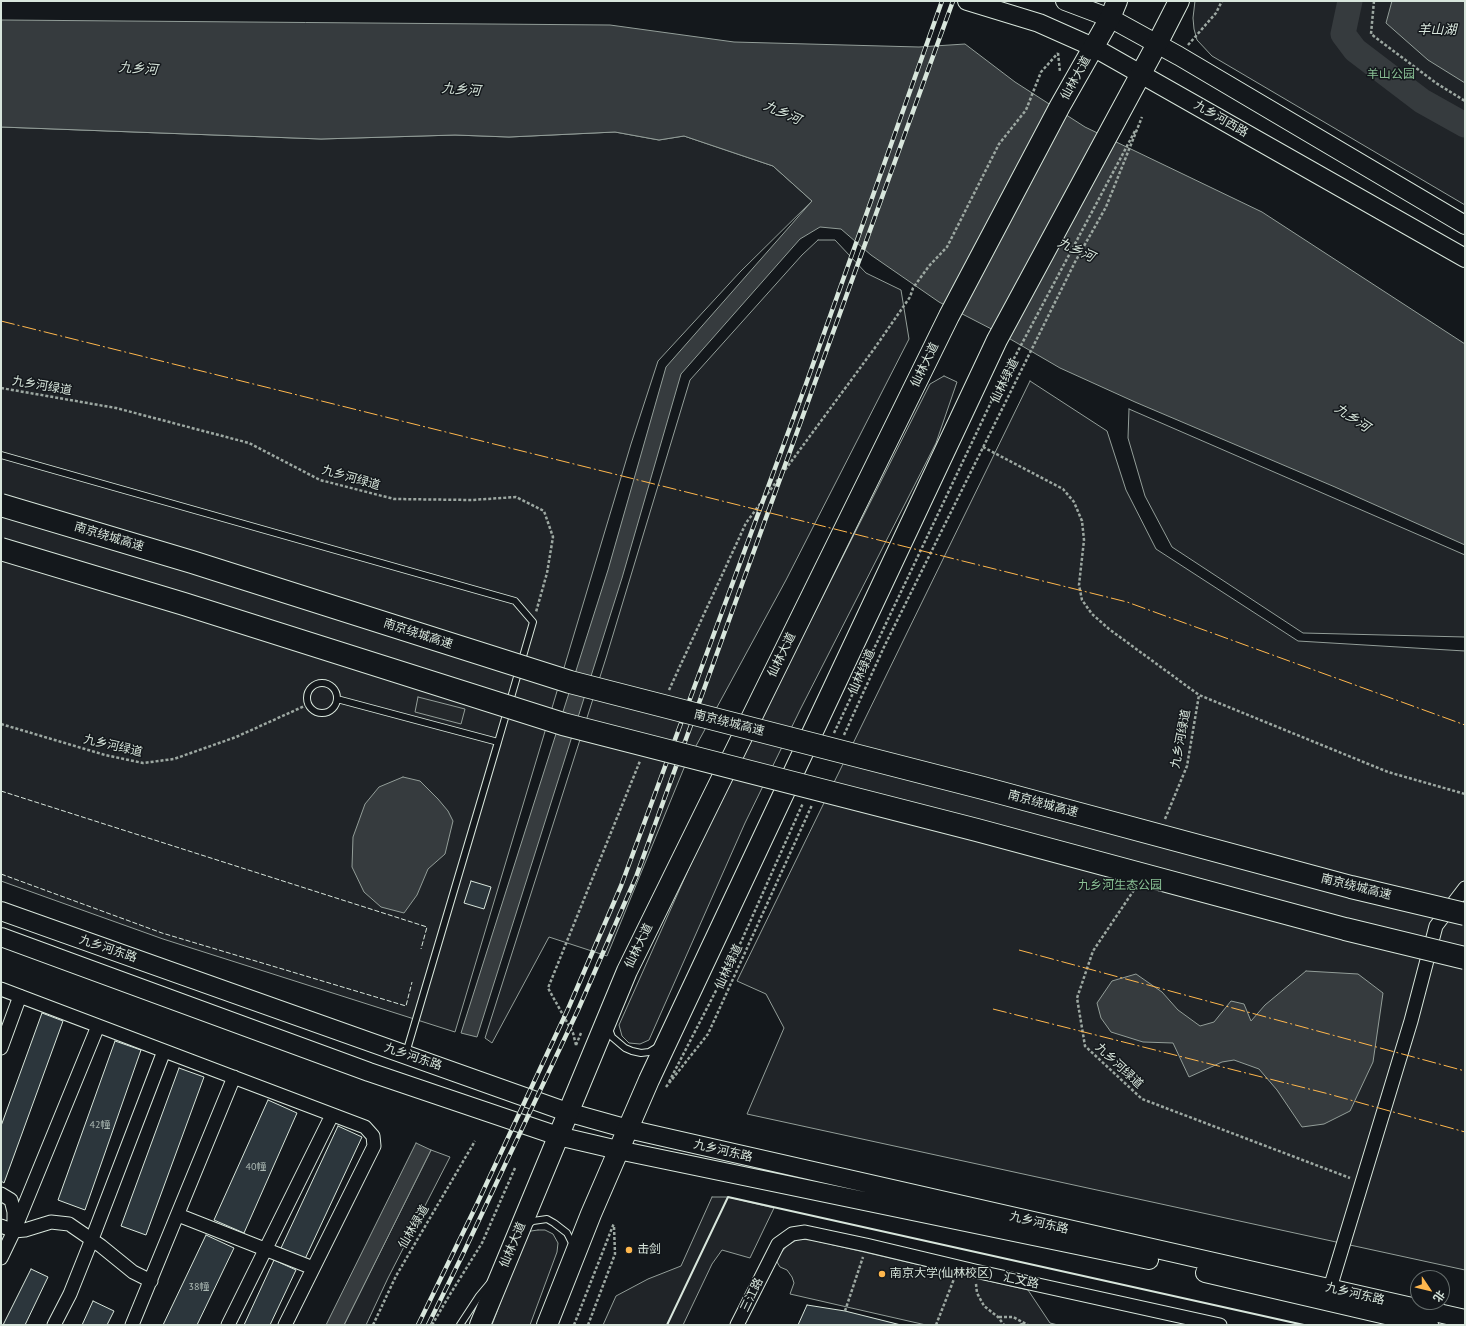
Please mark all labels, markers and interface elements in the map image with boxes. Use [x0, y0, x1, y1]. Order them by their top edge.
water label: 羊山湖 [1418, 22, 1456, 38]
street label: 仙林大道 [1058, 54, 1094, 102]
water label: 九乡河 [118, 60, 158, 78]
park label: 羊山公园 [1367, 68, 1415, 82]
water label: 九乡河 [441, 81, 481, 99]
water label: 九乡河 [761, 98, 803, 128]
street label: 九乡河西路 [1191, 98, 1251, 140]
water label: 九乡河 [1055, 235, 1097, 265]
street label: 仙林大道 [908, 340, 942, 390]
street label: 仙林绿道 [988, 356, 1022, 406]
street label: 九乡河绿道 [11, 374, 73, 398]
water label: 九乡河 [1331, 401, 1373, 435]
street label: 九乡河绿道 [320, 463, 382, 493]
street label: 南京绕城高速 [72, 520, 146, 554]
street label: 南京绕城高速 [382, 616, 454, 652]
street label: 仙林大道 [765, 630, 799, 680]
street label: 仙林绿道 [846, 647, 878, 697]
street label: 南京绕城高速 [692, 707, 766, 739]
street label: 九乡河绿道 [1168, 708, 1194, 770]
street label: 九乡河绿道 [82, 732, 144, 760]
street label: 南京绕城高速 [1006, 788, 1080, 820]
street label: 南京绕城高速 [1319, 871, 1393, 903]
park label: 九乡河生态公园 [1078, 879, 1162, 893]
street label: 仙林大道 [622, 921, 656, 971]
street label: 九乡河东路 [77, 932, 139, 966]
street label: 仙林绿道 [712, 942, 746, 992]
street label: 九乡河东路 [382, 1040, 444, 1074]
street label: 九乡河绿道 [1092, 1040, 1146, 1092]
house number: 42幢 [90, 1119, 110, 1131]
street label: 九乡河东路 [692, 1137, 754, 1165]
house number: 40幢 [246, 1161, 266, 1173]
street label: 仙林绿道 [396, 1203, 432, 1251]
street label: 九乡河东路 [1008, 1209, 1070, 1237]
street label: 仙林大道 [497, 1220, 529, 1270]
place label: 击剑 [637, 1243, 661, 1257]
marker: 击剑 [624, 1245, 634, 1255]
place label: 南京大学(仙林校区) [890, 1267, 993, 1281]
marker: 南京大学(仙林校区) [877, 1269, 887, 1279]
street label: 汇文路 [1002, 1270, 1040, 1292]
north arrow [1410, 1270, 1450, 1310]
street label: 三江路 [738, 1276, 766, 1314]
street label: 九乡河东路 [1324, 1280, 1386, 1308]
house number: 38幢 [189, 1281, 209, 1293]
text: 北 [1430, 1288, 1448, 1305]

